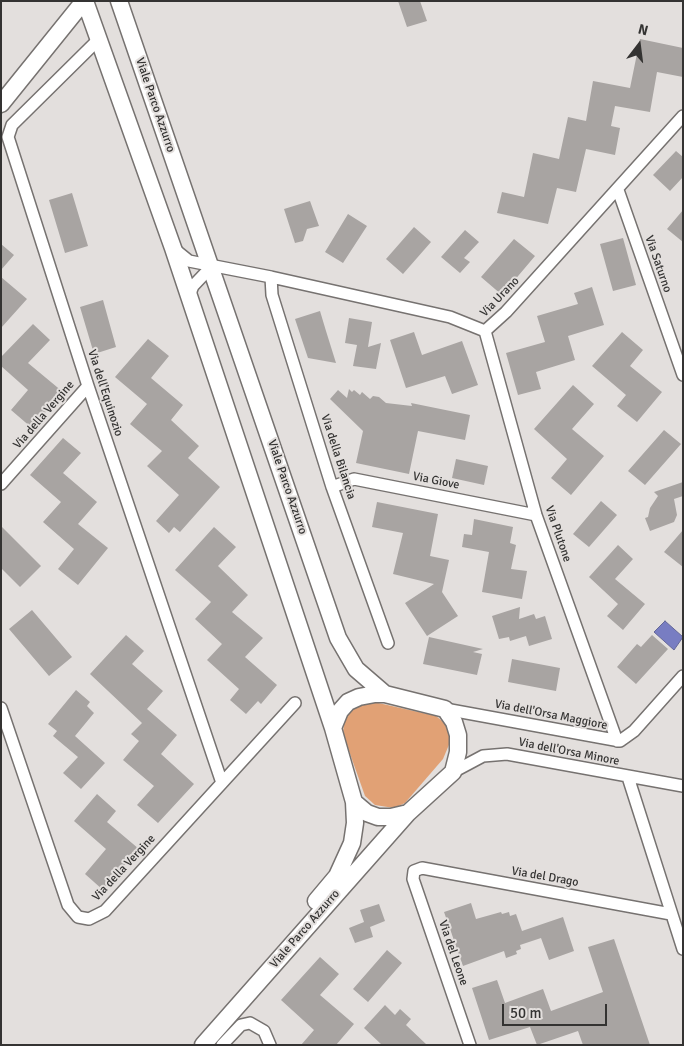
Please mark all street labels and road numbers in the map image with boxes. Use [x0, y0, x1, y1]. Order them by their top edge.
street label: Viale Parco Azzurro [132, 56, 178, 154]
street label: Via Saturno [642, 234, 674, 294]
street label: Via Urano [477, 274, 523, 320]
street label: Via dell'Equinozio [84, 348, 126, 438]
street label: Via della Vergine [10, 378, 78, 452]
street label: Via della Bilancia [317, 413, 359, 501]
street label: Viale Parco Azzurro [264, 438, 310, 536]
street label: Via Giove [411, 469, 461, 493]
street label: Via Plutone [542, 504, 574, 564]
street label: Via dell'Orsa Maggiore [493, 697, 609, 733]
street label: Via dell'Orsa Minore [517, 735, 621, 769]
street label: Via della Vergine [90, 832, 158, 904]
street label: Via del Drago [510, 864, 580, 890]
street label: Viale Parco Azzurro [267, 887, 343, 971]
street label: Via del Leone [435, 918, 471, 988]

